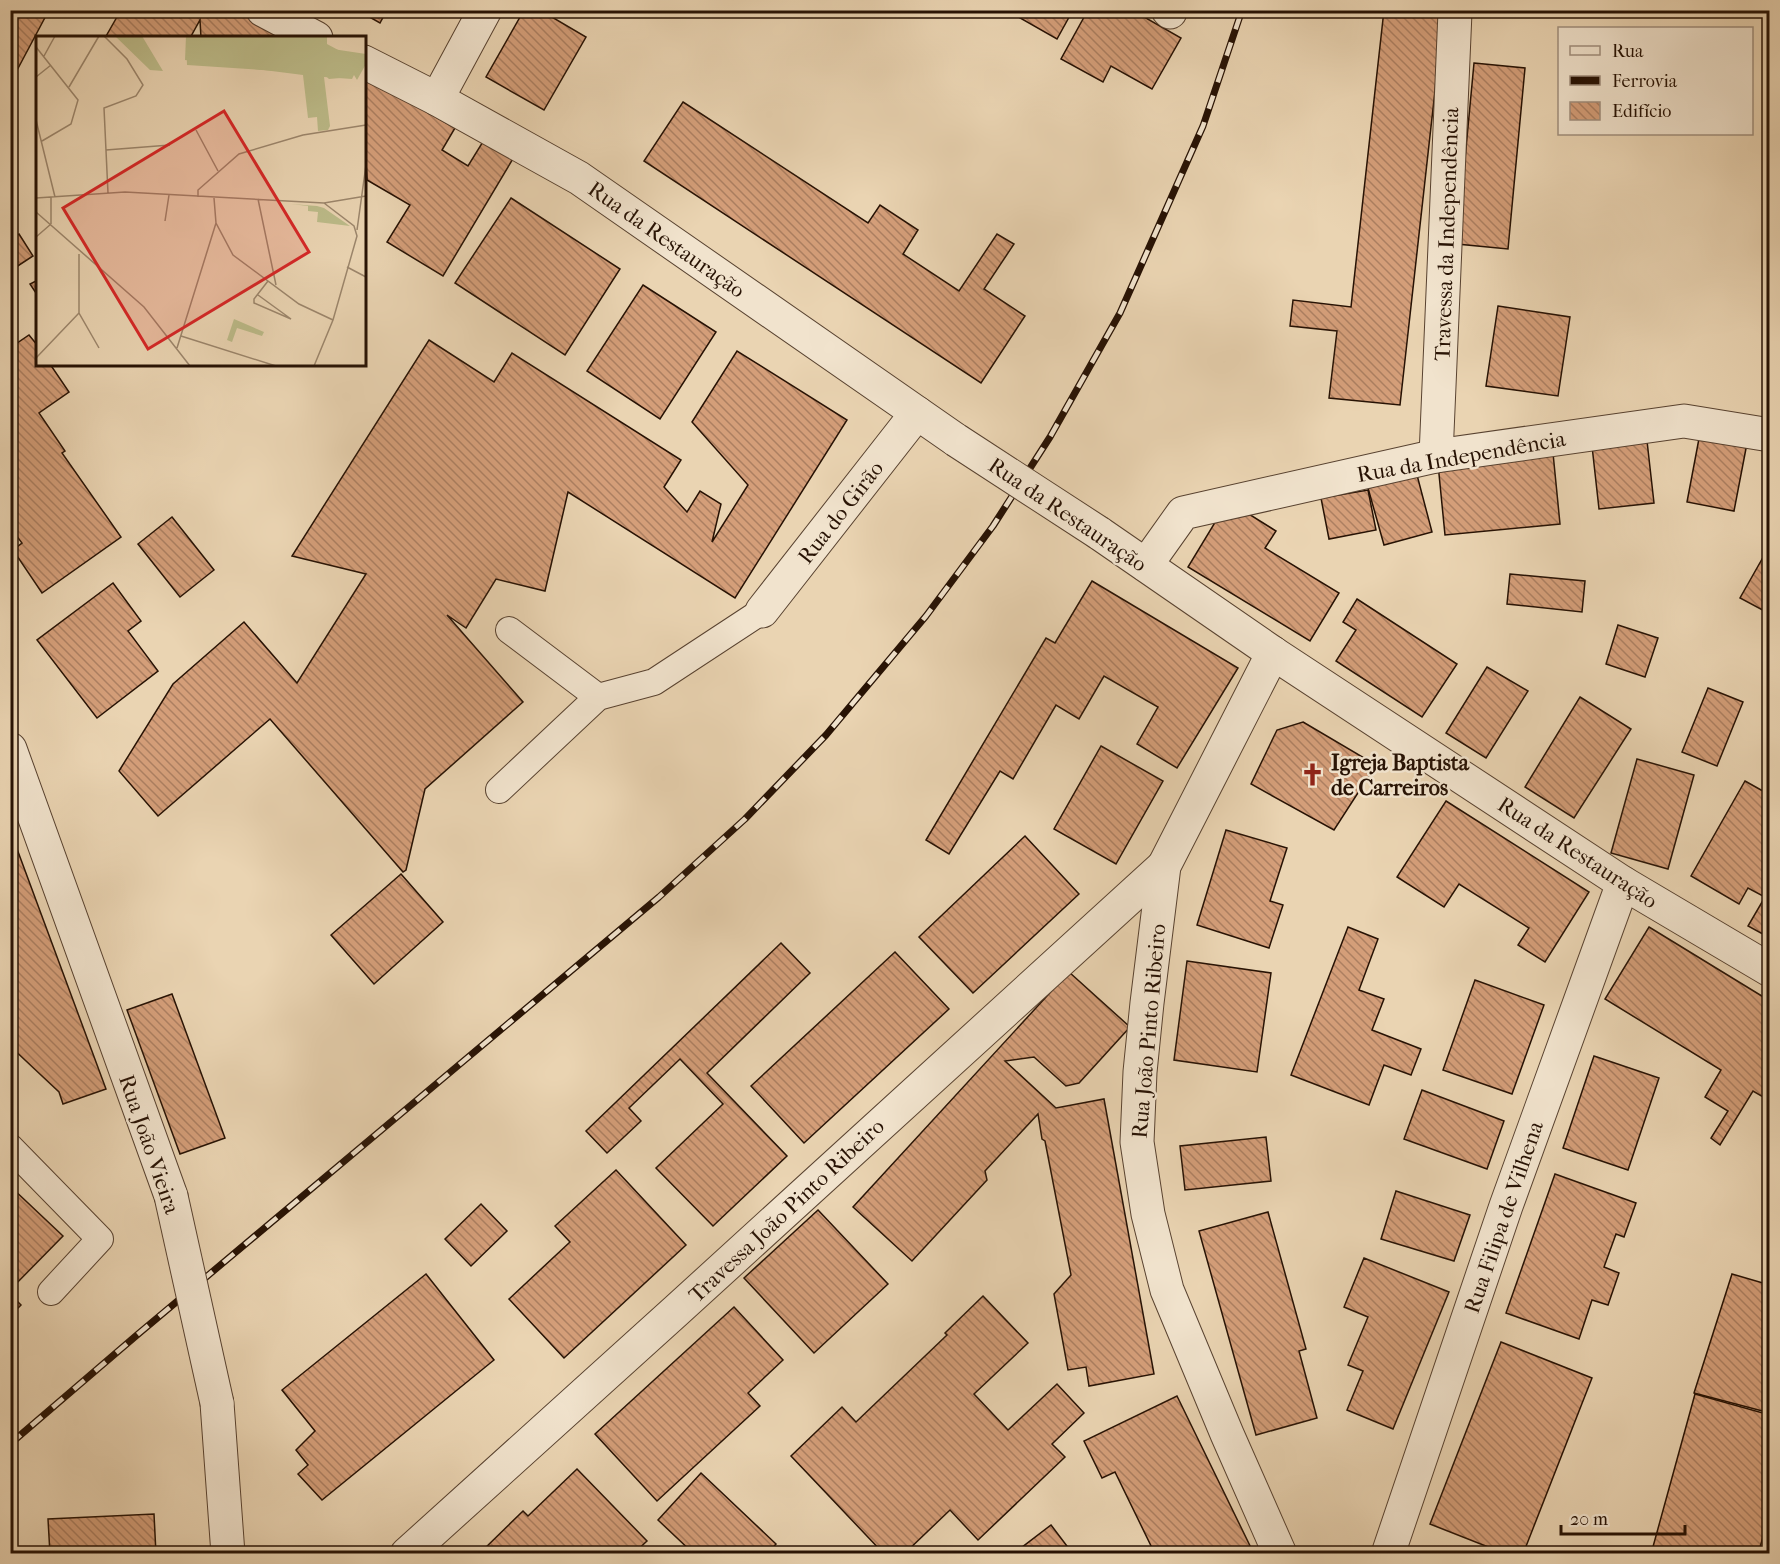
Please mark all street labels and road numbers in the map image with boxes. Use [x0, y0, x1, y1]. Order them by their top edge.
street label: Travessa da Independência [1430, 106, 1464, 361]
street label: Rua da Restauração [583, 176, 750, 304]
street label: Rua da Independência [1355, 426, 1568, 488]
street label: Rua da Restauração [983, 452, 1152, 577]
street label: Rua do Girão [793, 456, 889, 569]
street label: Rua da Restauração [1493, 791, 1662, 914]
street label: Rua João Pinto Ribeiro [1127, 923, 1171, 1140]
street label: Rua João Vieira [113, 1071, 185, 1218]
street label: Travessa João Pinto Ribeiro [684, 1113, 890, 1308]
street label: Rua Filipa de Vilhena [1459, 1117, 1549, 1317]

